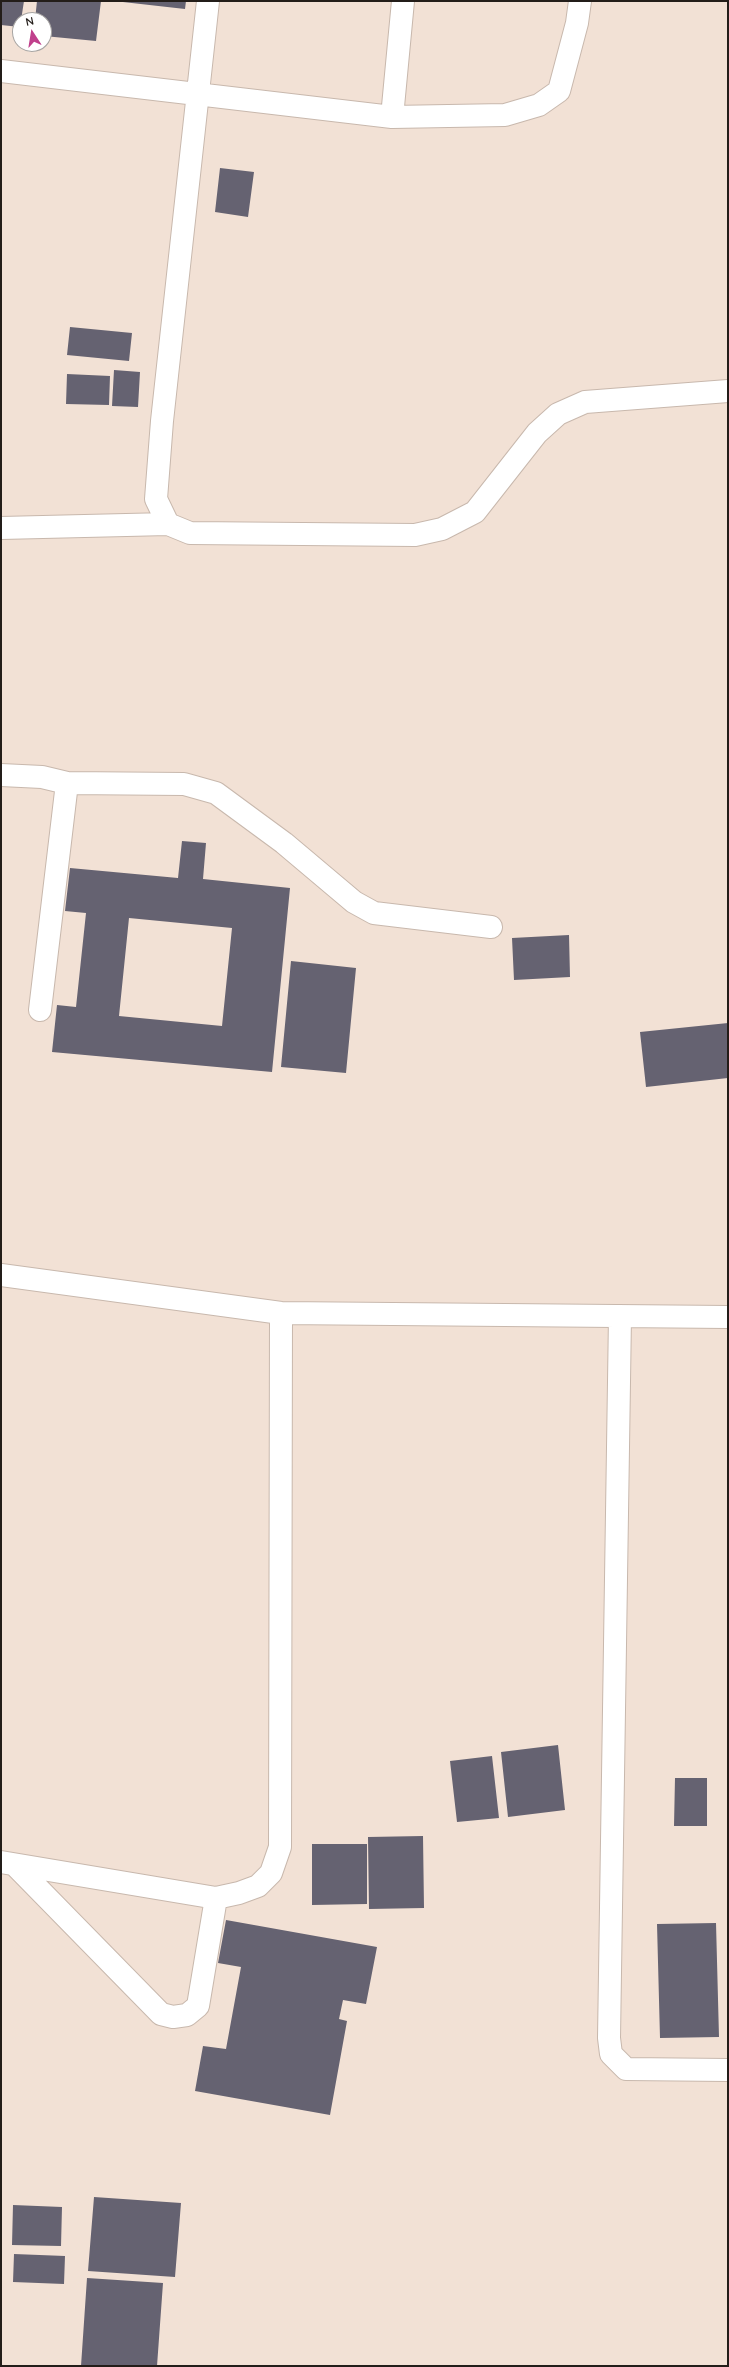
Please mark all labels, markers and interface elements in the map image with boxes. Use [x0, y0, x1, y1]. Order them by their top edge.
north arrow [12, 12, 52, 52]
text: N [24, 14, 35, 29]

